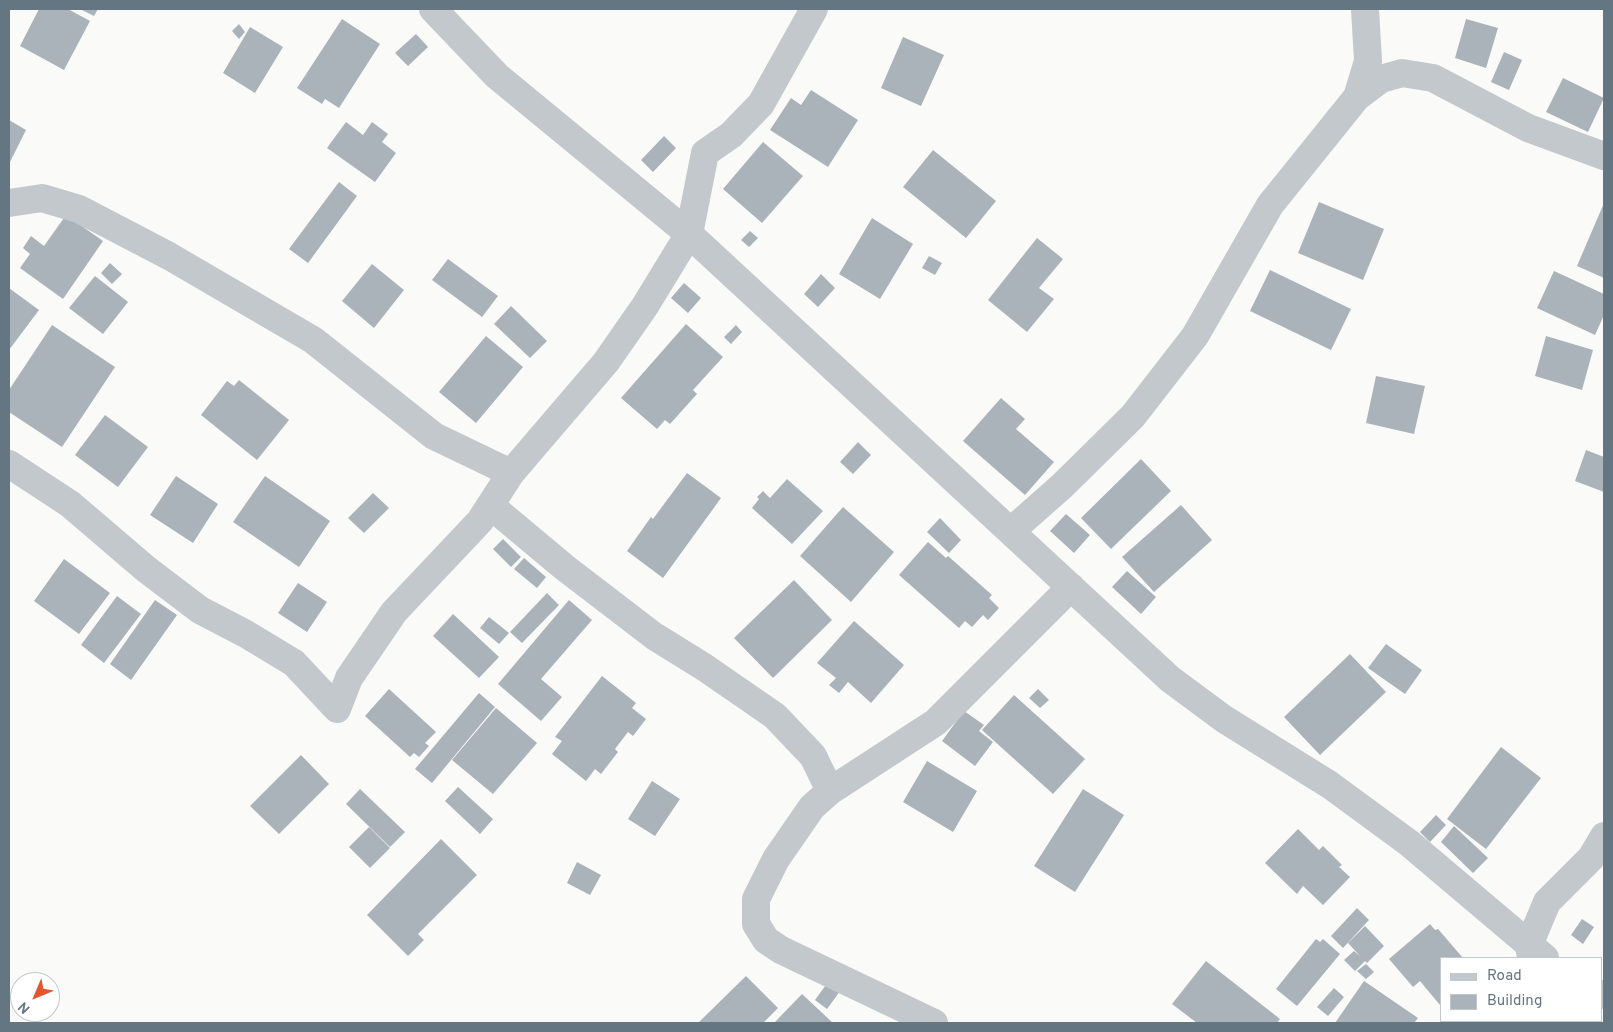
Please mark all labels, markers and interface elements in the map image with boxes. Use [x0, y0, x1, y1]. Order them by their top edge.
legend [1440, 957, 1603, 1022]
text: Road [1487, 967, 1522, 986]
north arrow [10, 972, 60, 1022]
text: Building [1487, 992, 1542, 1011]
text: N [15, 998, 34, 1017]

